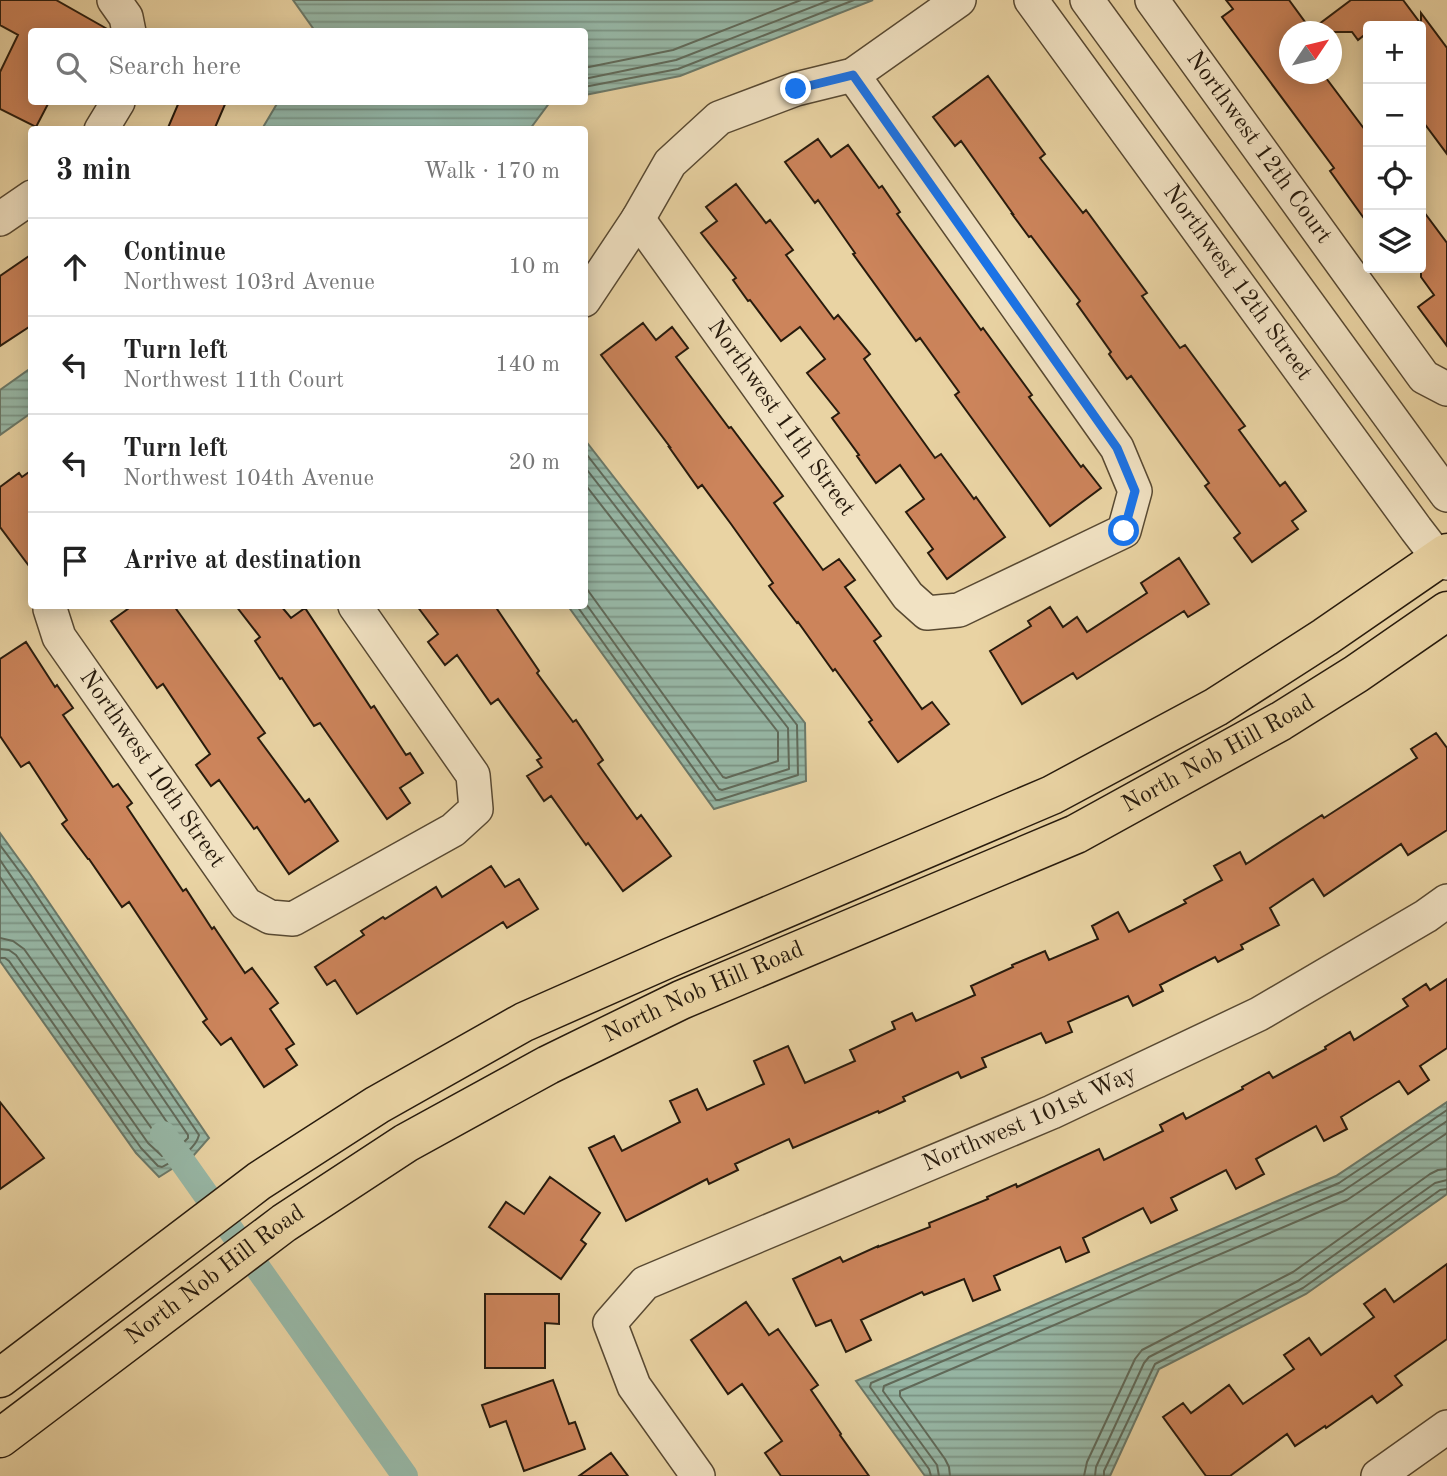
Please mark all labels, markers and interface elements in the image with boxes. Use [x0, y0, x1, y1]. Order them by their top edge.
north arrow [1279, 21, 1342, 84]
map controls [1363, 21, 1426, 273]
button: + [1363, 21, 1426, 84]
search box [28, 28, 588, 105]
street label: Northwest 12th Court [1181, 47, 1336, 248]
icon: search [52, 48, 90, 86]
text: Search here [108, 54, 241, 80]
route end [780, 73, 811, 104]
button: − [1363, 84, 1426, 147]
button: locate [1363, 147, 1426, 210]
text: 3 min [56, 156, 131, 186]
text: Walk · 170 m [424, 160, 560, 183]
street label: Northwest 12th Street [1158, 181, 1316, 385]
button: layers [1363, 210, 1426, 273]
text: Continue [123, 240, 226, 266]
icon: ahead [56, 248, 94, 286]
text: 10 m [509, 255, 560, 278]
text: Northwest 103rd Avenue [123, 271, 375, 294]
street label: Northwest 11th Street [702, 315, 859, 521]
text: Turn left [123, 338, 228, 364]
icon: left [56, 346, 94, 384]
text: 140 m [495, 353, 560, 376]
text: Northwest 11th Court [123, 369, 344, 392]
text: Turn left [123, 436, 228, 462]
icon: left [56, 444, 94, 482]
text: 20 m [509, 451, 560, 474]
text: Northwest 104th Avenue [123, 467, 374, 490]
route start [1108, 515, 1139, 546]
icon: arrive [56, 542, 94, 580]
text: Arrive at destination [123, 548, 362, 574]
street label: Northwest 10th Street [74, 666, 229, 873]
street label: North Nob Hill Road [1119, 691, 1319, 818]
street label: North Nob Hill Road [600, 938, 807, 1048]
street label: Northwest 101st Way [919, 1062, 1141, 1177]
street label: North Nob Hill Road [122, 1201, 309, 1350]

